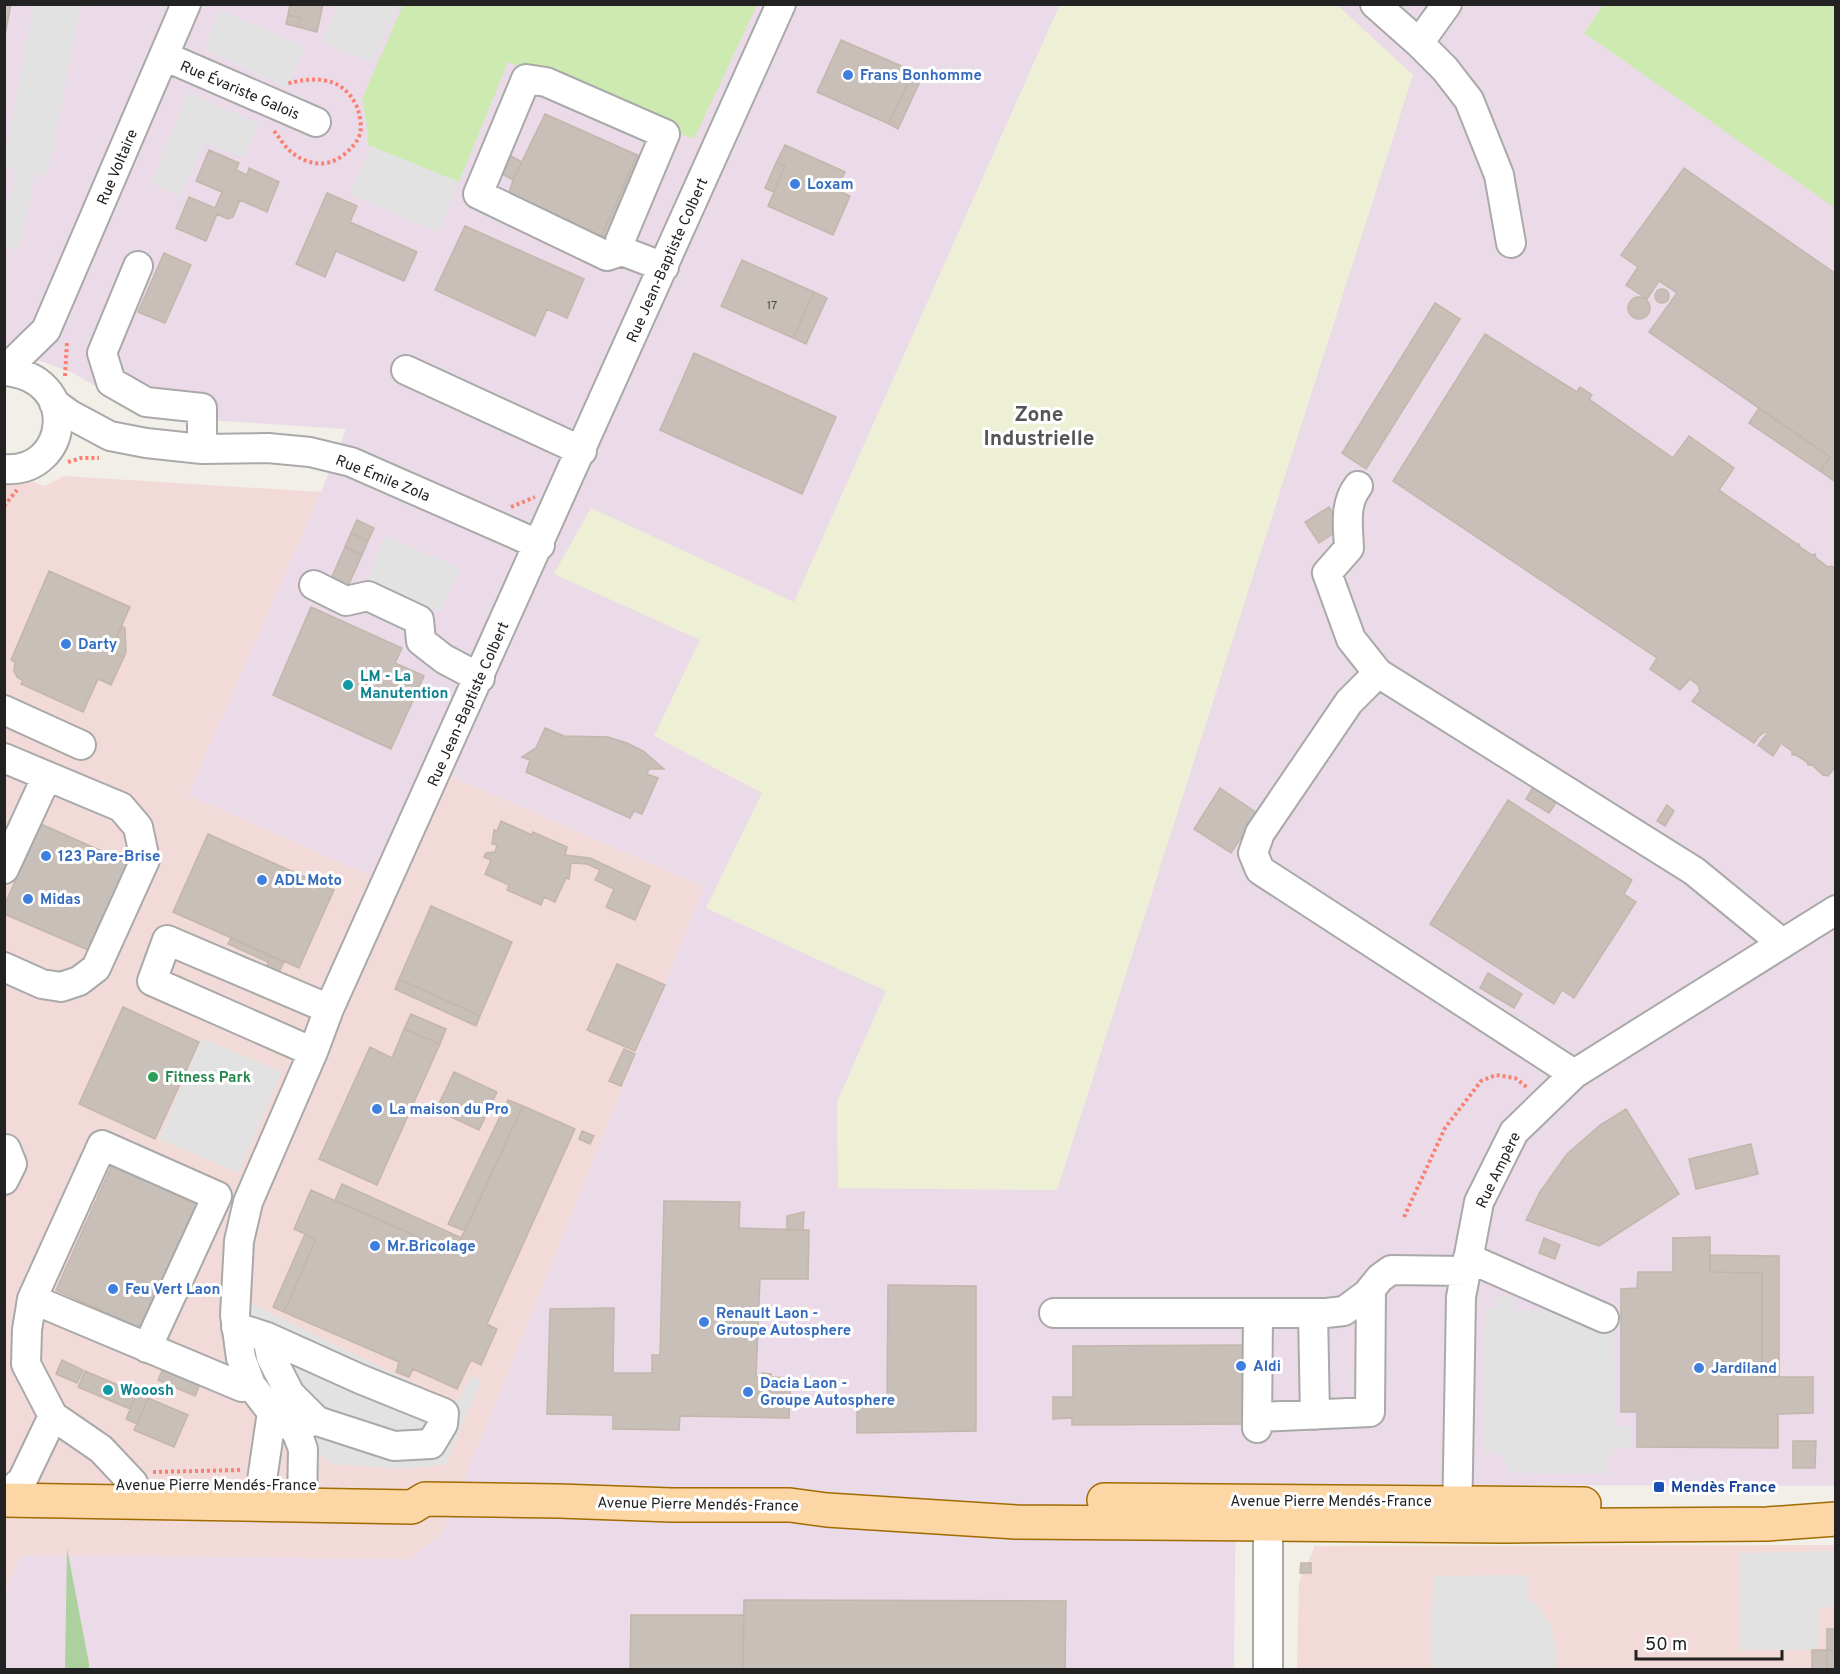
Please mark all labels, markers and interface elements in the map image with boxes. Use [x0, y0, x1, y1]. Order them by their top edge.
street label: Rue Évariste Galois [177, 57, 303, 125]
place label: Frans Bonhomme [860, 67, 982, 86]
marker: Frans Bonhomme [841, 68, 855, 82]
street label: Rue Voltaire [94, 127, 143, 208]
street label: Rue Jean-Baptiste Colbert [623, 175, 713, 346]
place label: Loxam [807, 176, 854, 195]
marker: Loxam [788, 177, 802, 191]
house number: 17 [767, 298, 777, 314]
district label: Zone Industrielle [984, 402, 1094, 453]
street label: Rue Émile Zola [332, 451, 433, 507]
street label: Rue Jean-Baptiste Colbert [424, 619, 514, 790]
place label: Darty [78, 636, 118, 655]
marker: Darty [59, 637, 73, 651]
place label: LM - La Manutention [360, 668, 448, 704]
marker: LM - La Manutention [341, 678, 355, 692]
place label: 123 Pare-Brise [58, 848, 160, 867]
marker: 123 Pare-Brise [39, 849, 53, 863]
place label: ADL Moto [274, 872, 342, 891]
marker: ADL Moto [255, 873, 269, 887]
place label: Midas [40, 891, 81, 910]
marker: Midas [21, 892, 35, 906]
place label: Fitness Park [165, 1069, 251, 1088]
marker: Fitness Park [146, 1070, 160, 1084]
place label: La maison du Pro [389, 1101, 509, 1120]
marker: La maison du Pro [370, 1102, 384, 1116]
street label: Rue Ampère [1473, 1129, 1526, 1212]
place label: Mr.Bricolage [387, 1238, 476, 1257]
marker: Mr.Bricolage [368, 1239, 382, 1253]
place label: Feu Vert Laon [125, 1281, 220, 1300]
marker: Feu Vert Laon [106, 1282, 120, 1296]
place label: Renault Laon - Groupe Autosphere [716, 1305, 851, 1341]
marker: Renault Laon - Groupe Autosphere [697, 1315, 711, 1329]
place label: Aldi [1253, 1358, 1281, 1377]
marker: Aldi [1234, 1359, 1248, 1373]
place label: Jardiland [1711, 1360, 1777, 1379]
marker: Jardiland [1692, 1361, 1706, 1375]
place label: Dacia Laon - Groupe Autosphere [760, 1375, 895, 1411]
place label: Wooosh [120, 1382, 174, 1401]
marker: Wooosh [101, 1383, 115, 1397]
marker: Dacia Laon - Groupe Autosphere [741, 1385, 755, 1399]
street label: Avenue Pierre Mendés-France [115, 1477, 317, 1496]
place label: Mendès France [1671, 1479, 1776, 1498]
marker: Mendès France [1652, 1480, 1666, 1494]
street label: Avenue Pierre Mendés-France [1230, 1493, 1432, 1512]
street label: Avenue Pierre Mendés-France [597, 1494, 799, 1517]
scale bar [1636, 1623, 1782, 1661]
text: 50 m [1645, 1634, 1687, 1657]

